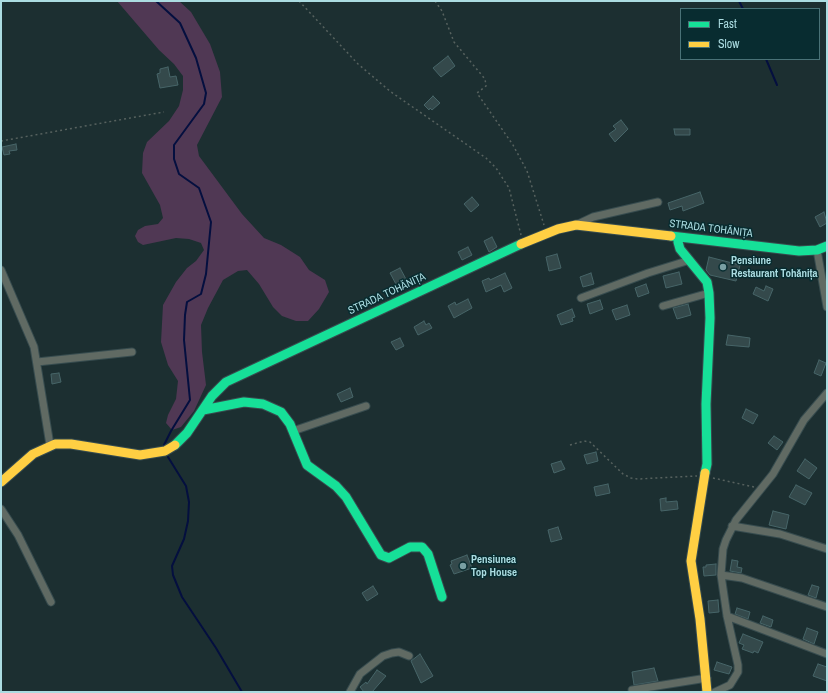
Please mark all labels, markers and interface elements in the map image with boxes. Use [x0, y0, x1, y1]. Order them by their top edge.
legend [680, 8, 820, 60]
text: Fast [718, 16, 737, 32]
text: Slow [718, 36, 739, 52]
street label: STRADA TOHĂNIȚA [669, 217, 753, 241]
place label: Pensiune Restaurant Tohănița [731, 254, 818, 280]
marker: Pensiune Restaurant Tohănița [718, 262, 728, 272]
street label: STRADA TOHĂNIȚA [346, 270, 428, 318]
place label: Pensiunea Top House [471, 553, 517, 579]
marker: Pensiunea Top House [458, 561, 468, 571]

